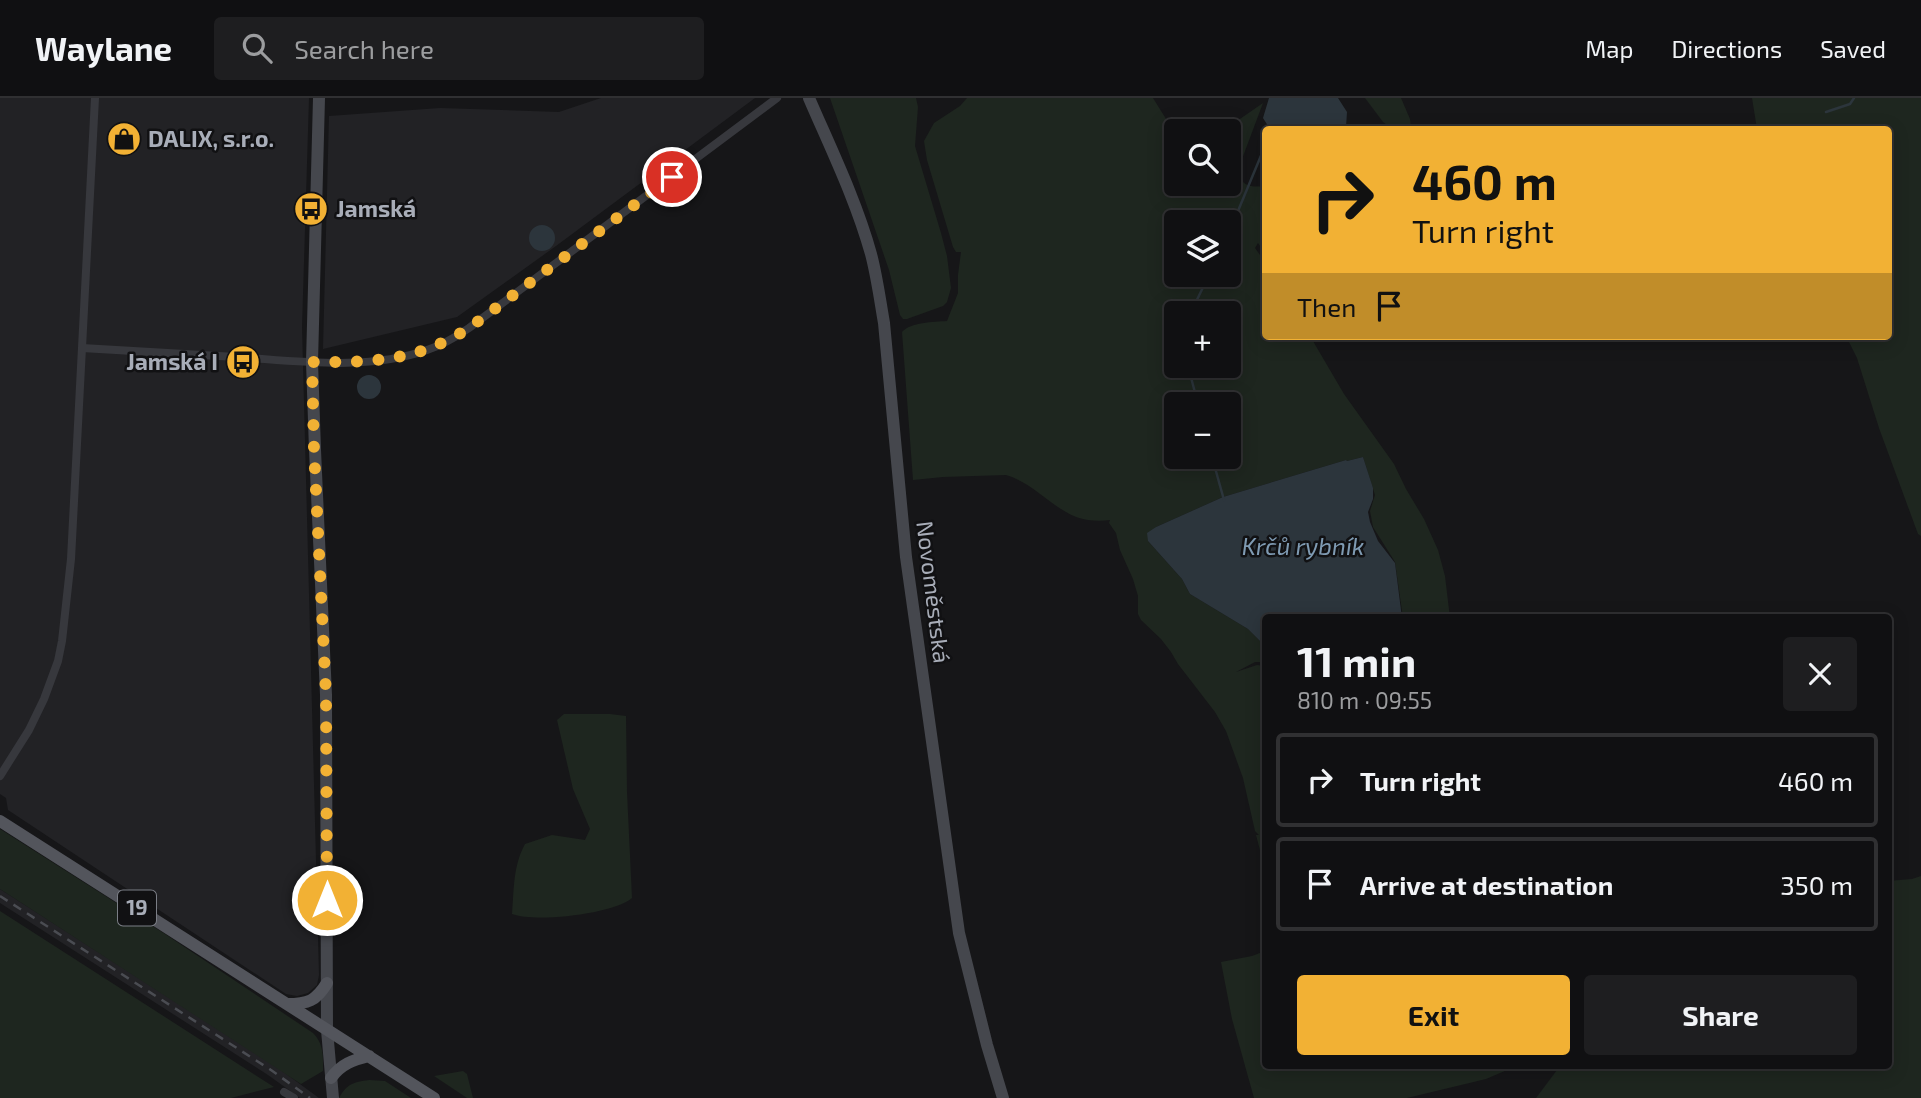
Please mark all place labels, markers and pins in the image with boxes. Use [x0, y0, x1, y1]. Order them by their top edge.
shop icon: DALIX, s.r.o. [105, 120, 143, 158]
place label: DALIX, s.r.o. [148, 124, 274, 152]
pin [642, 147, 702, 207]
bus stop icon: Jamská [292, 190, 330, 228]
place label: Jamská [336, 194, 416, 222]
bus stop icon: Jamská I [224, 343, 262, 381]
place label: Jamská I [126, 347, 218, 375]

